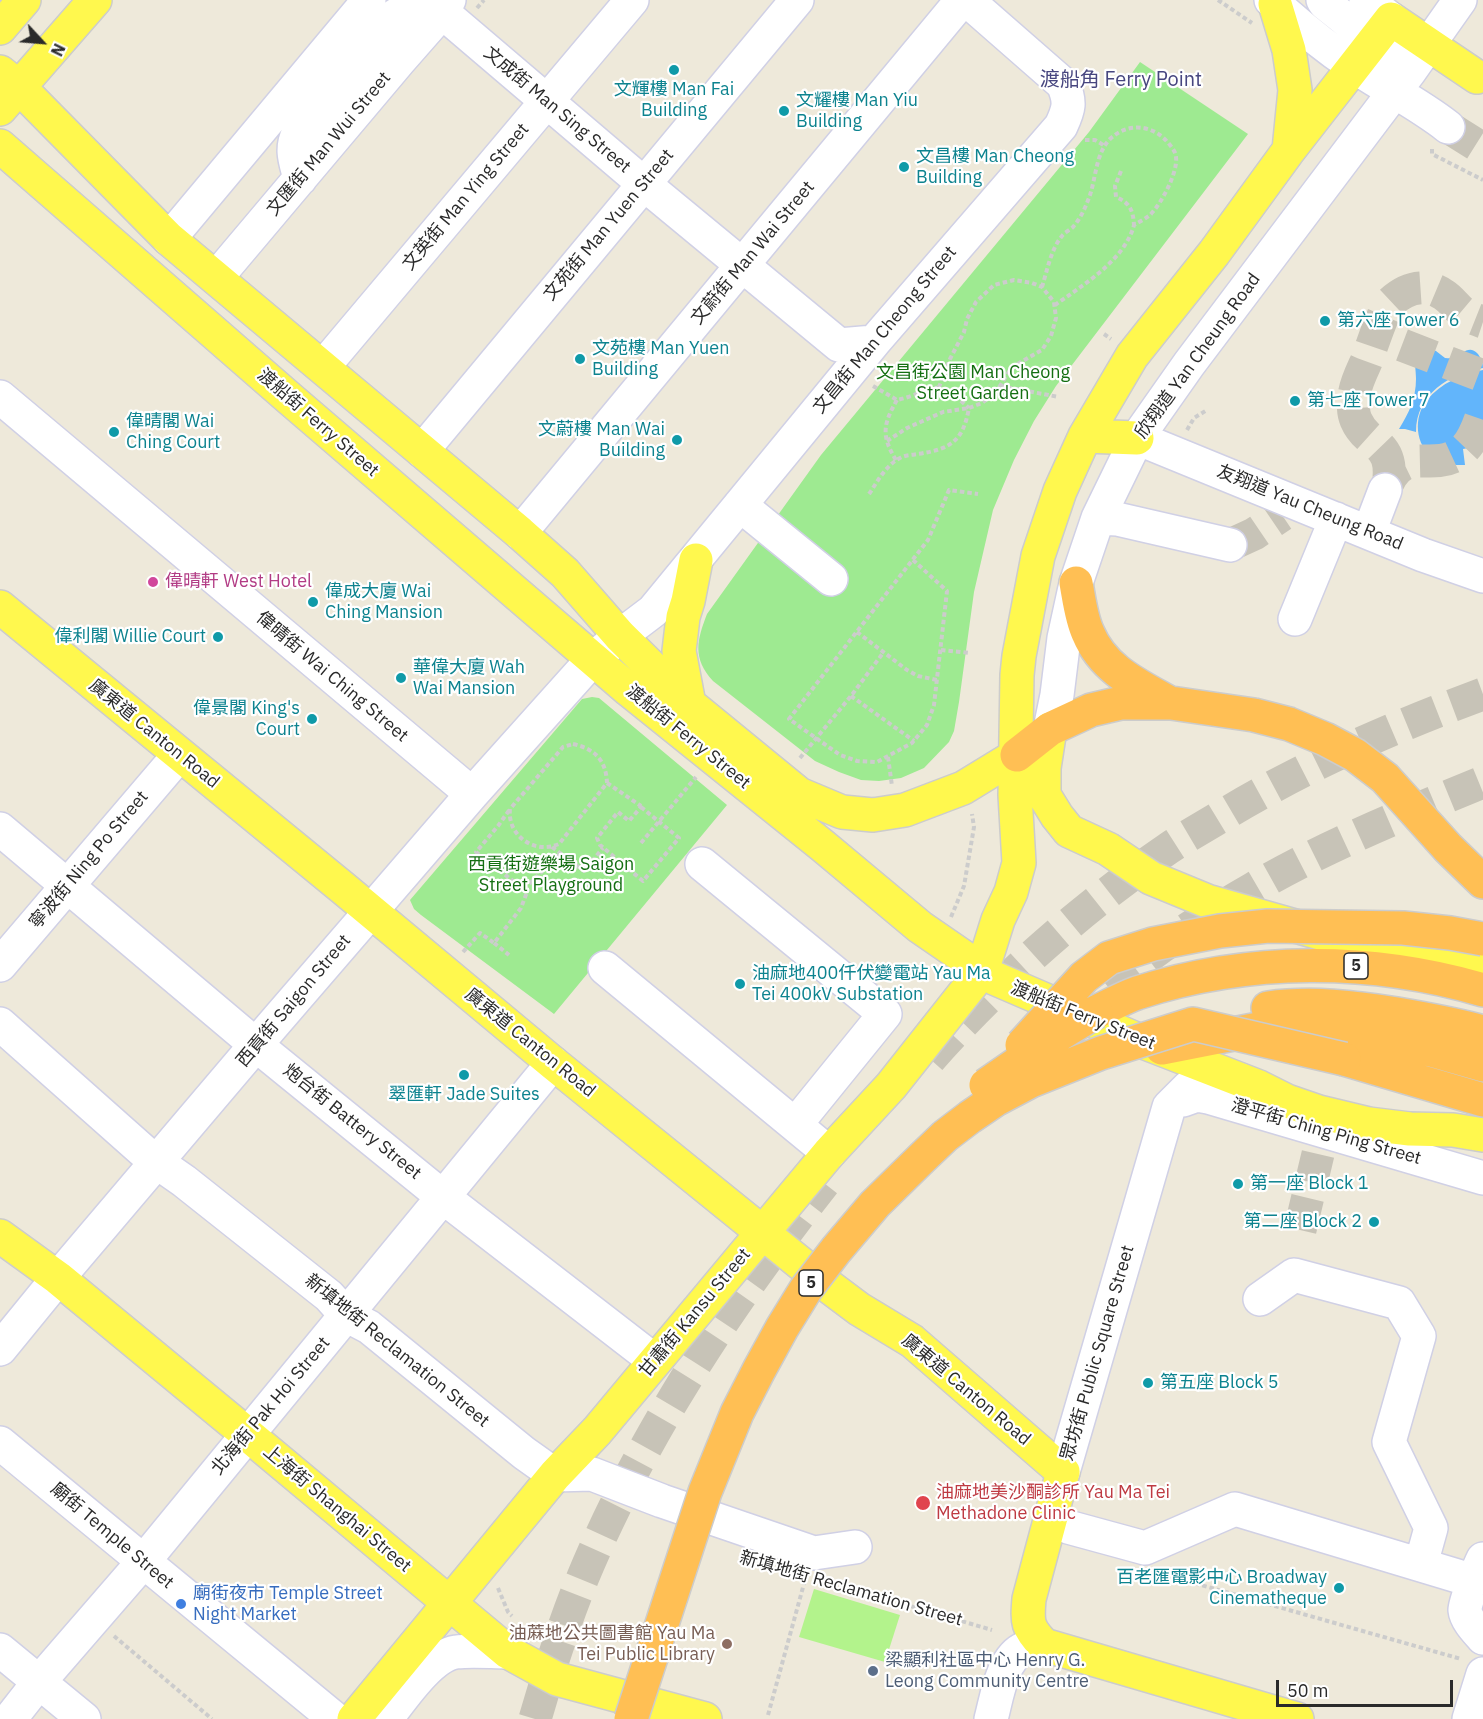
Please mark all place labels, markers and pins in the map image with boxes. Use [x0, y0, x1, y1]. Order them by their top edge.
marker: 文輝樓 Man Fai Building [667, 63, 681, 77]
place label: 文輝樓 Man Fai Building [614, 79, 734, 122]
place label: 文耀樓 Man Yiu Building [796, 90, 918, 132]
marker: 文耀樓 Man Yiu Building [777, 104, 791, 118]
place label: 文昌樓 Man Cheong Building [916, 146, 1074, 188]
marker: 文昌樓 Man Cheong Building [897, 160, 911, 174]
place label: 第六座 Tower 6 [1337, 310, 1460, 332]
marker: 第六座 Tower 6 [1318, 314, 1332, 328]
place label: 文苑樓 Man Yuen Building [592, 338, 729, 380]
marker: 文苑樓 Man Yuen Building [573, 352, 587, 366]
place label: 第七座 Tower 7 [1307, 390, 1430, 412]
marker: 第七座 Tower 7 [1288, 394, 1302, 408]
place label: 偉晴閣 Wai Ching Court [126, 411, 220, 454]
place label: 文蔚樓 Man Wai Building [538, 419, 665, 462]
marker: 偉晴閣 Wai Ching Court [107, 425, 121, 439]
marker: 文蔚樓 Man Wai Building [670, 433, 684, 447]
place label: 偉晴軒 West Hotel [165, 571, 312, 593]
marker: 偉晴軒 West Hotel [146, 575, 160, 589]
place label: 偉成大廈 Wai Ching Mansion [325, 581, 443, 624]
marker: 偉成大廈 Wai Ching Mansion [306, 595, 320, 609]
place label: 偉利閣 Willie Court [54, 626, 206, 648]
marker: 偉利閣 Willie Court [211, 630, 225, 644]
place label: 華偉大廈 Wah Wai Mansion [413, 657, 525, 700]
marker: 華偉大廈 Wah Wai Mansion [394, 671, 408, 685]
place label: 偉景閣 King's Court [193, 698, 300, 740]
marker: 偉景閣 King's Court [305, 712, 319, 726]
place label: 油麻地400仟伏變電站 Yau Ma Tei 400kV Substation [752, 963, 991, 1006]
marker: 油麻地400仟伏變電站 Yau Ma Tei 400kV Substation [733, 977, 747, 991]
marker: 翠匯軒 Jade Suites [457, 1068, 471, 1082]
place label: 翠匯軒 Jade Suites [388, 1084, 540, 1106]
place label: 第一座 Block 1 [1250, 1173, 1369, 1195]
marker: 第一座 Block 1 [1231, 1177, 1245, 1191]
place label: 第二座 Block 2 [1243, 1211, 1362, 1233]
marker: 第二座 Block 2 [1367, 1215, 1381, 1229]
place label: 第五座 Block 5 [1160, 1372, 1279, 1394]
marker: 第五座 Block 5 [1141, 1376, 1155, 1390]
place label: 油麻地美沙酮診所 Yau Ma Tei Methadone Clinic [936, 1482, 1170, 1524]
marker: 油麻地美沙酮診所 Yau Ma Tei Methadone Clinic [914, 1494, 932, 1512]
place label: 百老匯電影中心 Broadway Cinematheque [1116, 1567, 1327, 1610]
marker: 百老匯電影中心 Broadway Cinematheque [1332, 1581, 1346, 1595]
place label: 廟街夜市 Temple Street Night Market [193, 1583, 383, 1626]
marker: 廟街夜市 Temple Street Night Market [174, 1597, 188, 1611]
place label: 油蔴地公共圖書館 Yau Ma Tei Public Library [509, 1623, 715, 1666]
marker: 油蔴地公共圖書館 Yau Ma Tei Public Library [720, 1637, 734, 1651]
place label: 梁顯利社區中心 Henry G. Leong Community Centre [885, 1650, 1089, 1692]
marker: 梁顯利社區中心 Henry G. Leong Community Centre [866, 1664, 880, 1678]

